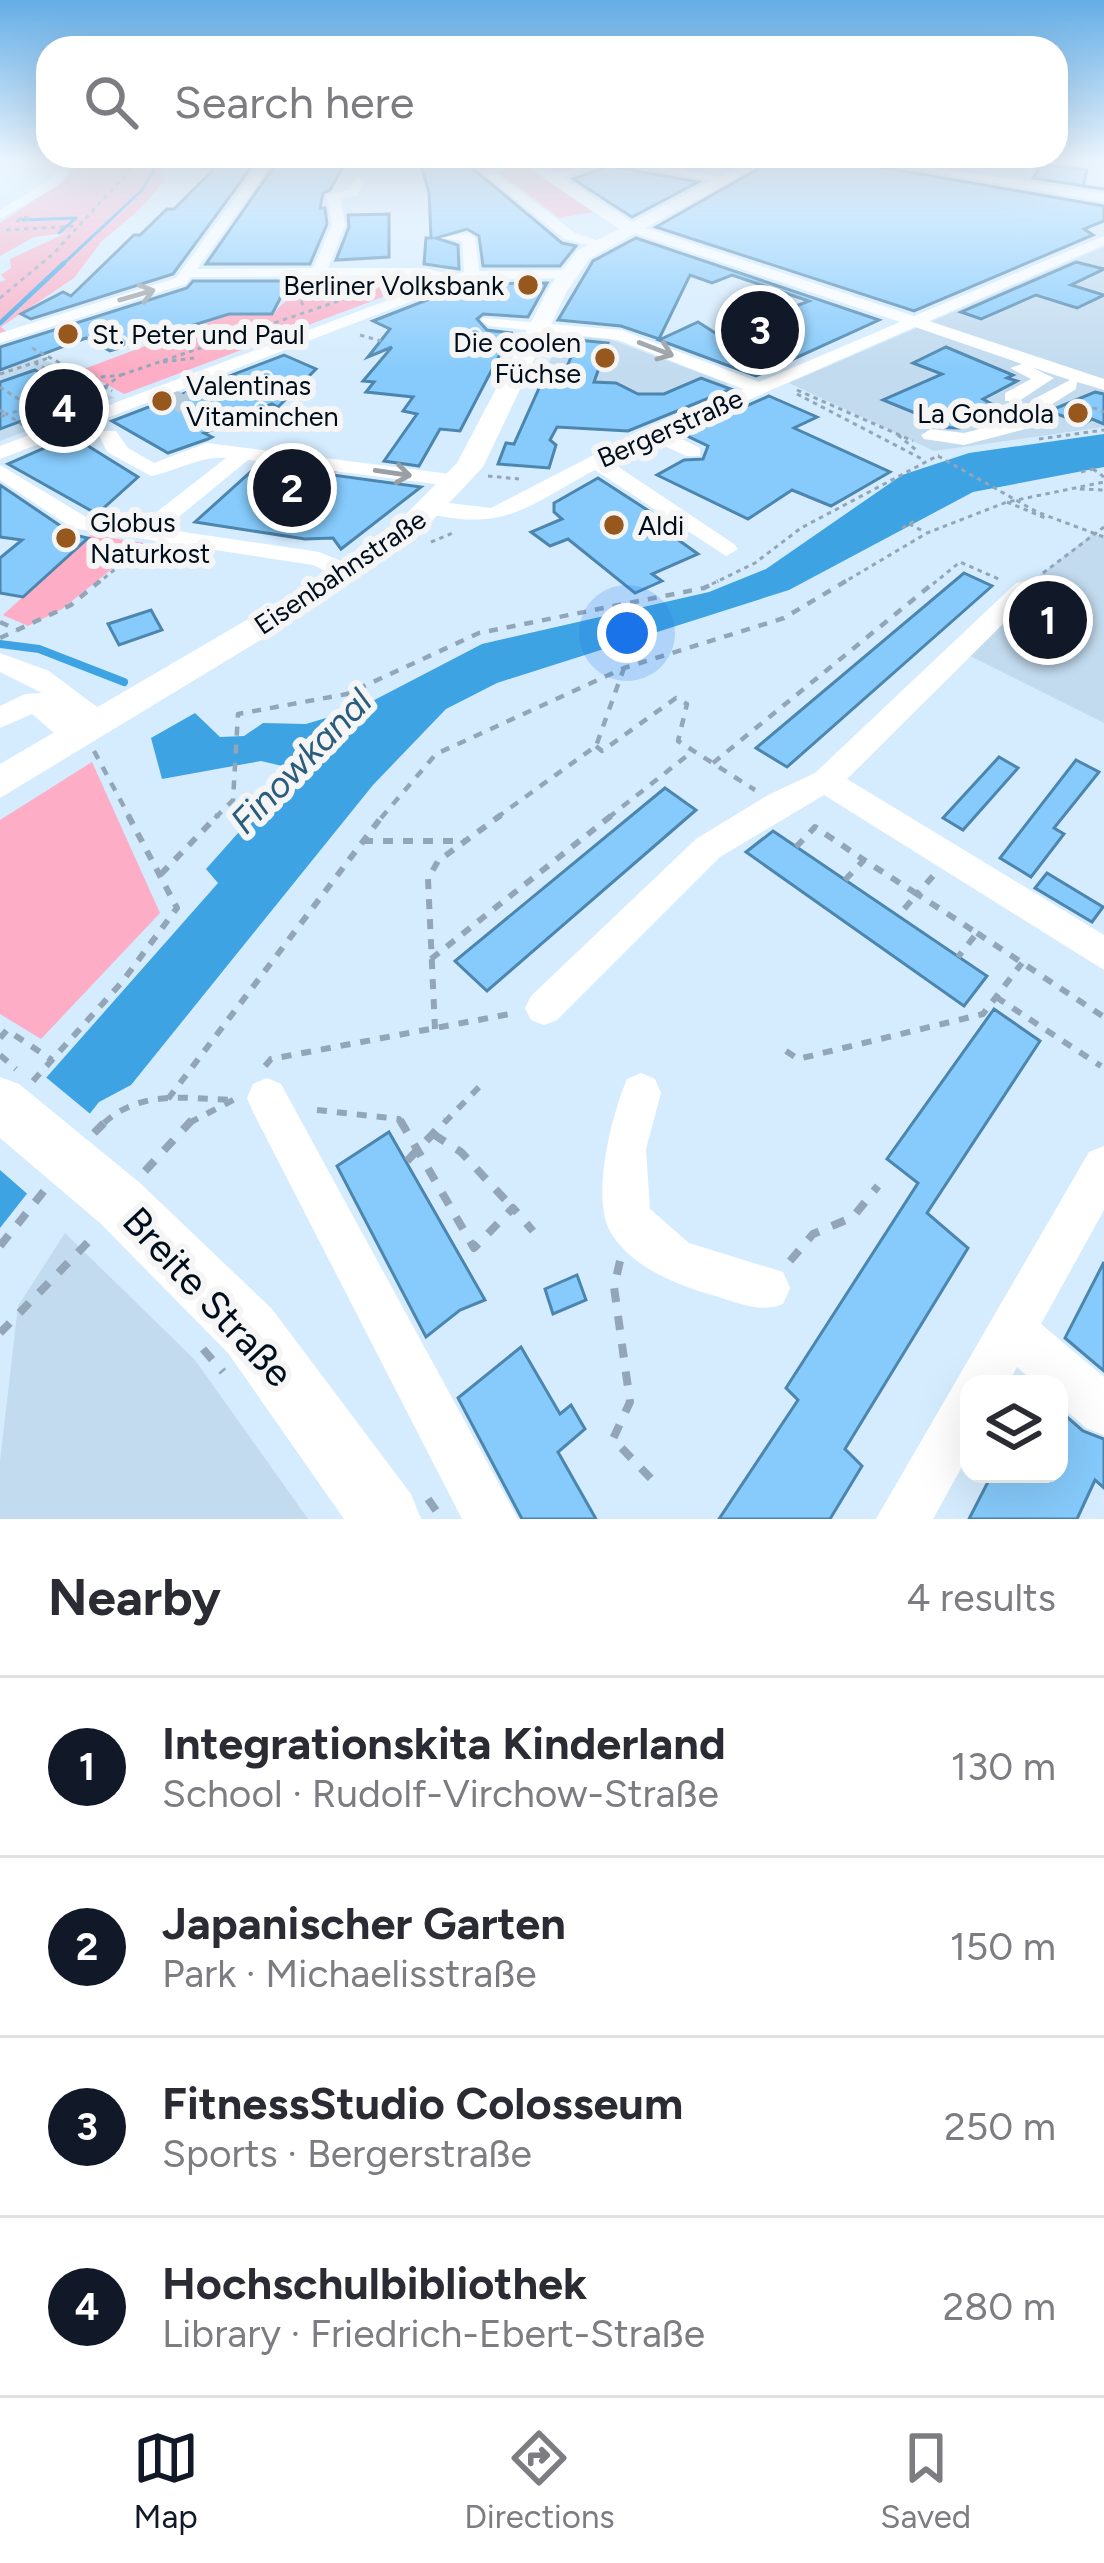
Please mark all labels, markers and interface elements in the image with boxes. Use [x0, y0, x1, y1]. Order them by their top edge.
search box [36, 36, 1068, 168]
icon: search [78, 69, 144, 135]
text: Search here [174, 75, 414, 129]
place label: Berliner Volksbank [283, 269, 505, 302]
marker: Berliner Volksbank [515, 272, 541, 298]
one-way arrow [117, 283, 155, 305]
pin: 3 [721, 285, 799, 375]
place label: St. Peter und Paul [92, 318, 305, 351]
marker: St. Peter und Paul [55, 321, 81, 347]
place label: Die coolen Füchse [453, 326, 581, 390]
one-way arrow [636, 340, 673, 361]
marker: Die coolen Füchse [592, 345, 618, 371]
pin: 4 [25, 363, 103, 453]
place label: Valentinas Vitaminchen [186, 369, 339, 433]
street label: Bergerstraße [592, 381, 748, 475]
marker: Valentinas Vitaminchen [149, 388, 175, 414]
place label: La Gondola [917, 397, 1054, 430]
marker: La Gondola [1065, 400, 1091, 426]
pin: 2 [253, 443, 331, 533]
one-way arrow [373, 462, 412, 484]
street label: Eisenbahnstraße [248, 502, 432, 642]
place label: Globus Naturkost [90, 506, 210, 570]
place label: Aldi [638, 509, 684, 542]
marker: Aldi [601, 512, 627, 538]
marker: Globus Naturkost [53, 525, 79, 551]
pin: 1 [1009, 575, 1087, 665]
your location [597, 603, 657, 663]
water label: Finowkanal [222, 679, 381, 842]
street label: Breite Straße [113, 1198, 303, 1396]
map controls [960, 1375, 1068, 1483]
button: layers [960, 1375, 1068, 1483]
text: Nearby [48, 1567, 221, 1628]
text: 4 results [906, 1574, 1056, 1621]
text: Integrationskita Kinderland [162, 1716, 726, 1770]
text: 1 [79, 1743, 95, 1790]
text: 130 m [951, 1743, 1056, 1790]
text: School · Rudolf-Virchow-Straße [162, 1770, 719, 1817]
text: Japanischer Garten [162, 1896, 566, 1950]
text: 2 [76, 1923, 98, 1970]
text: 150 m [950, 1923, 1056, 1970]
text: Park · Michaelisstraße [162, 1950, 537, 1997]
text: FitnessStudio Colosseum [162, 2076, 683, 2130]
text: 3 [76, 2103, 98, 2150]
text: 250 m [944, 2103, 1056, 2150]
text: Sports · Bergerstraße [162, 2130, 532, 2177]
text: Hochschulbibliothek [162, 2256, 587, 2310]
text: 4 [75, 2283, 99, 2330]
text: 280 m [942, 2283, 1056, 2330]
text: Library · Friedrich-Ebert-Straße [162, 2310, 705, 2357]
tab: Map [133, 2425, 199, 2536]
tab: Directions [464, 2425, 615, 2536]
tab: Saved [880, 2425, 971, 2536]

